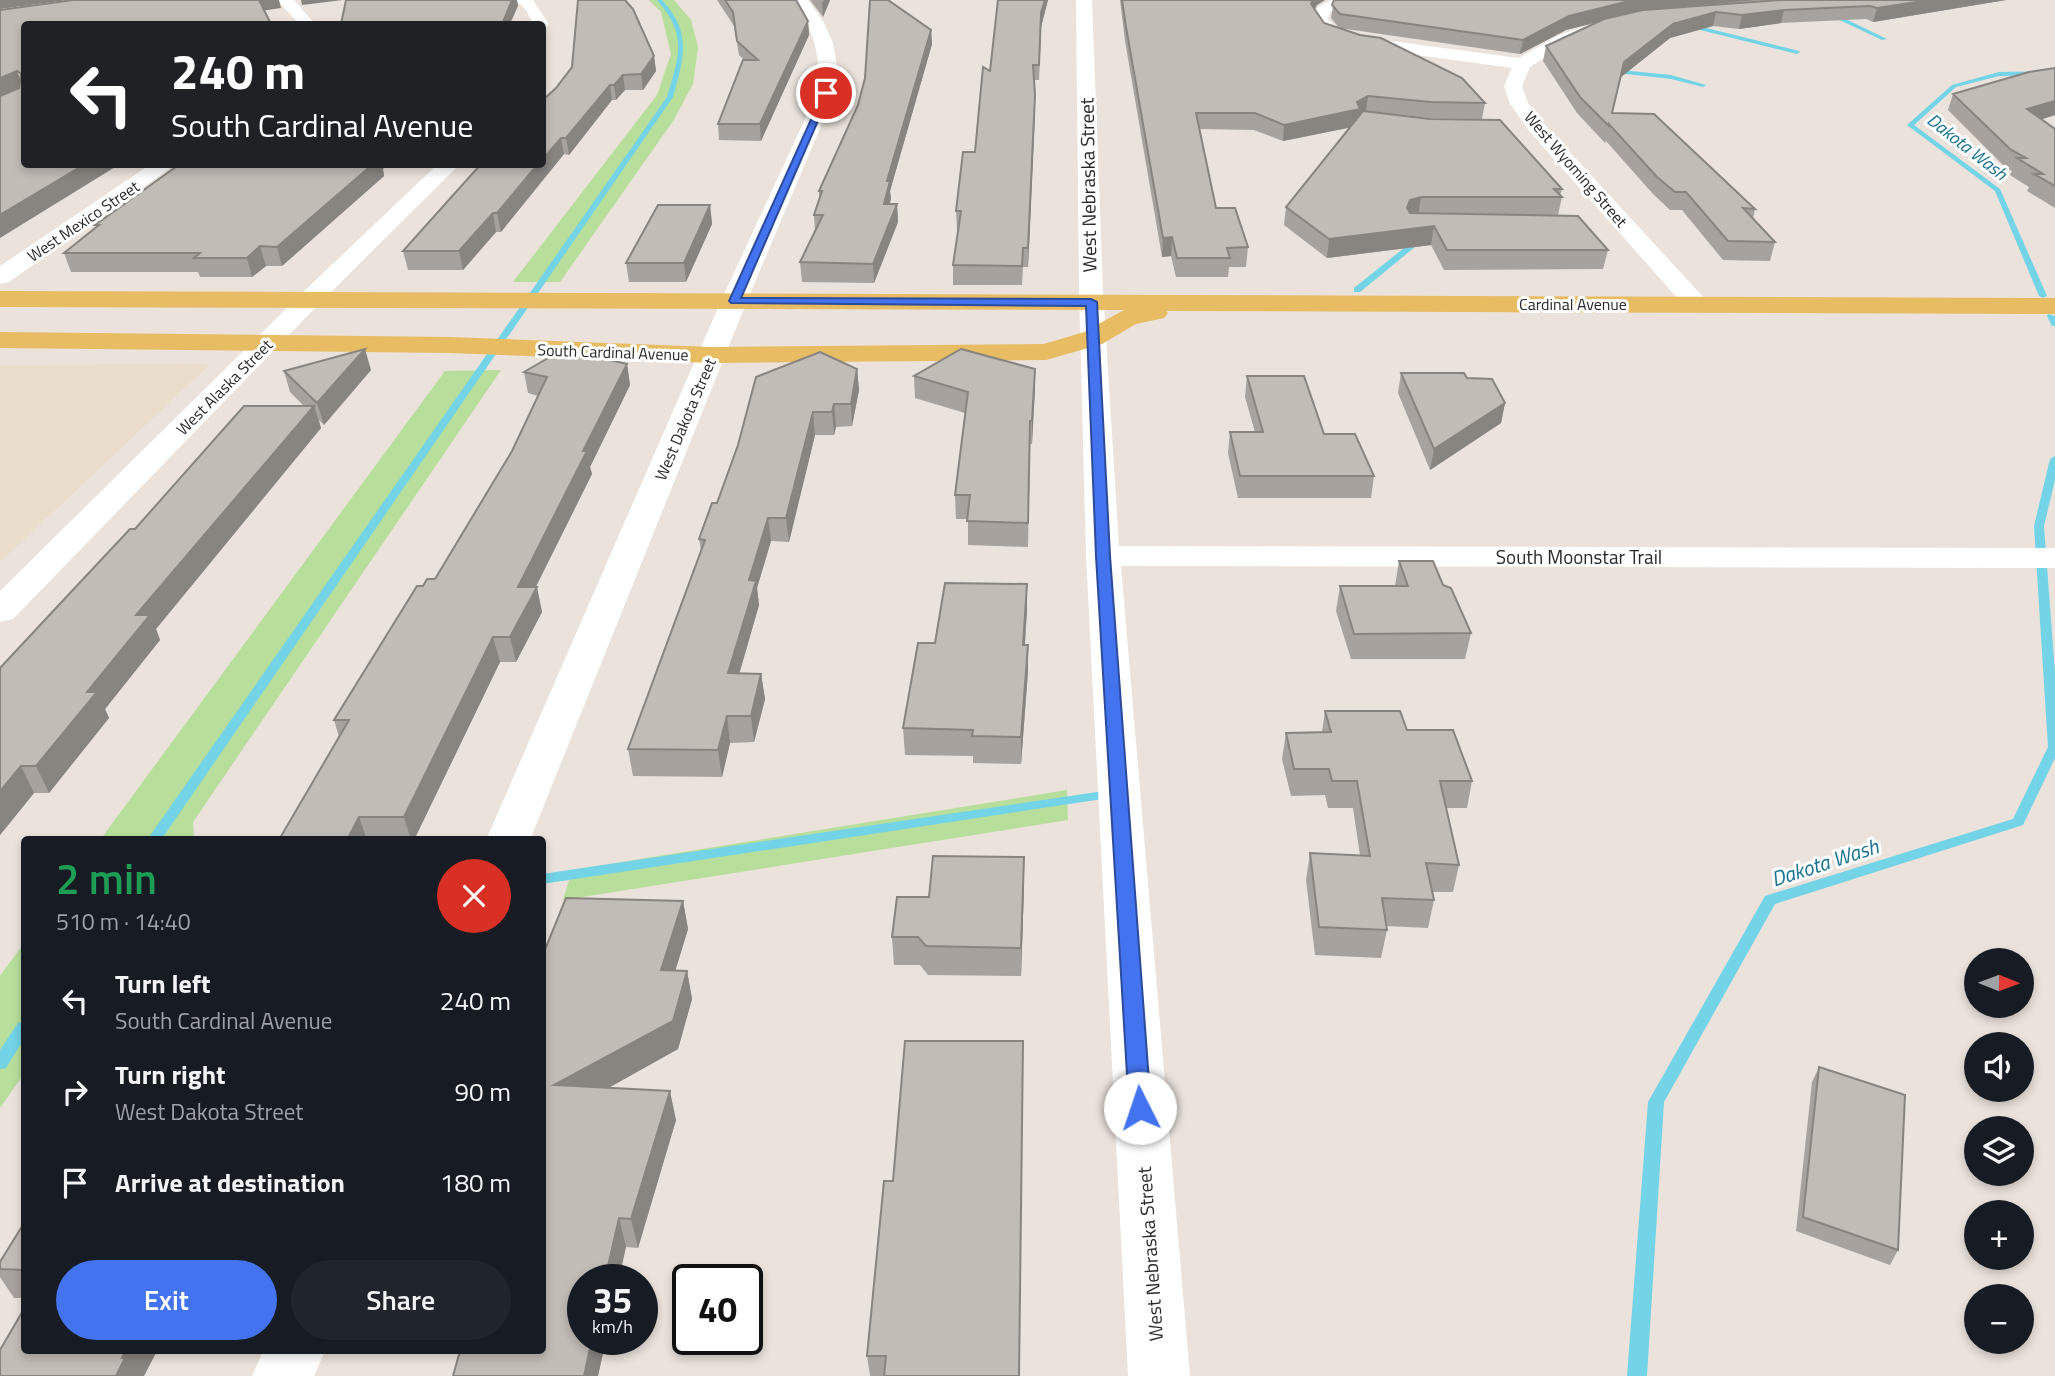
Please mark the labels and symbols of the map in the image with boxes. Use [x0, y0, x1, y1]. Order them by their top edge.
pin [796, 63, 856, 123]
street label: West Nebraska Street [1071, 97, 1104, 273]
street label: West Wyoming Street [1519, 106, 1634, 233]
water label: Dakota Wash [1921, 107, 2014, 187]
street label: West Mexico Street [22, 174, 144, 268]
street label: Cardinal Avenue [1519, 292, 1627, 316]
street label: West Alaska Street [170, 333, 278, 441]
street label: South Cardinal Avenue [537, 337, 689, 367]
street label: West Dakota Street [648, 354, 722, 484]
street label: South Moonstar Trail [1496, 542, 1662, 571]
water label: Dakota Wash [1767, 829, 1883, 894]
north arrow [1964, 948, 2034, 1018]
position arrow [1103, 1071, 1177, 1145]
street label: West Nebraska Street [1129, 1166, 1170, 1342]
speed limit sign: 40 [672, 1264, 763, 1355]

